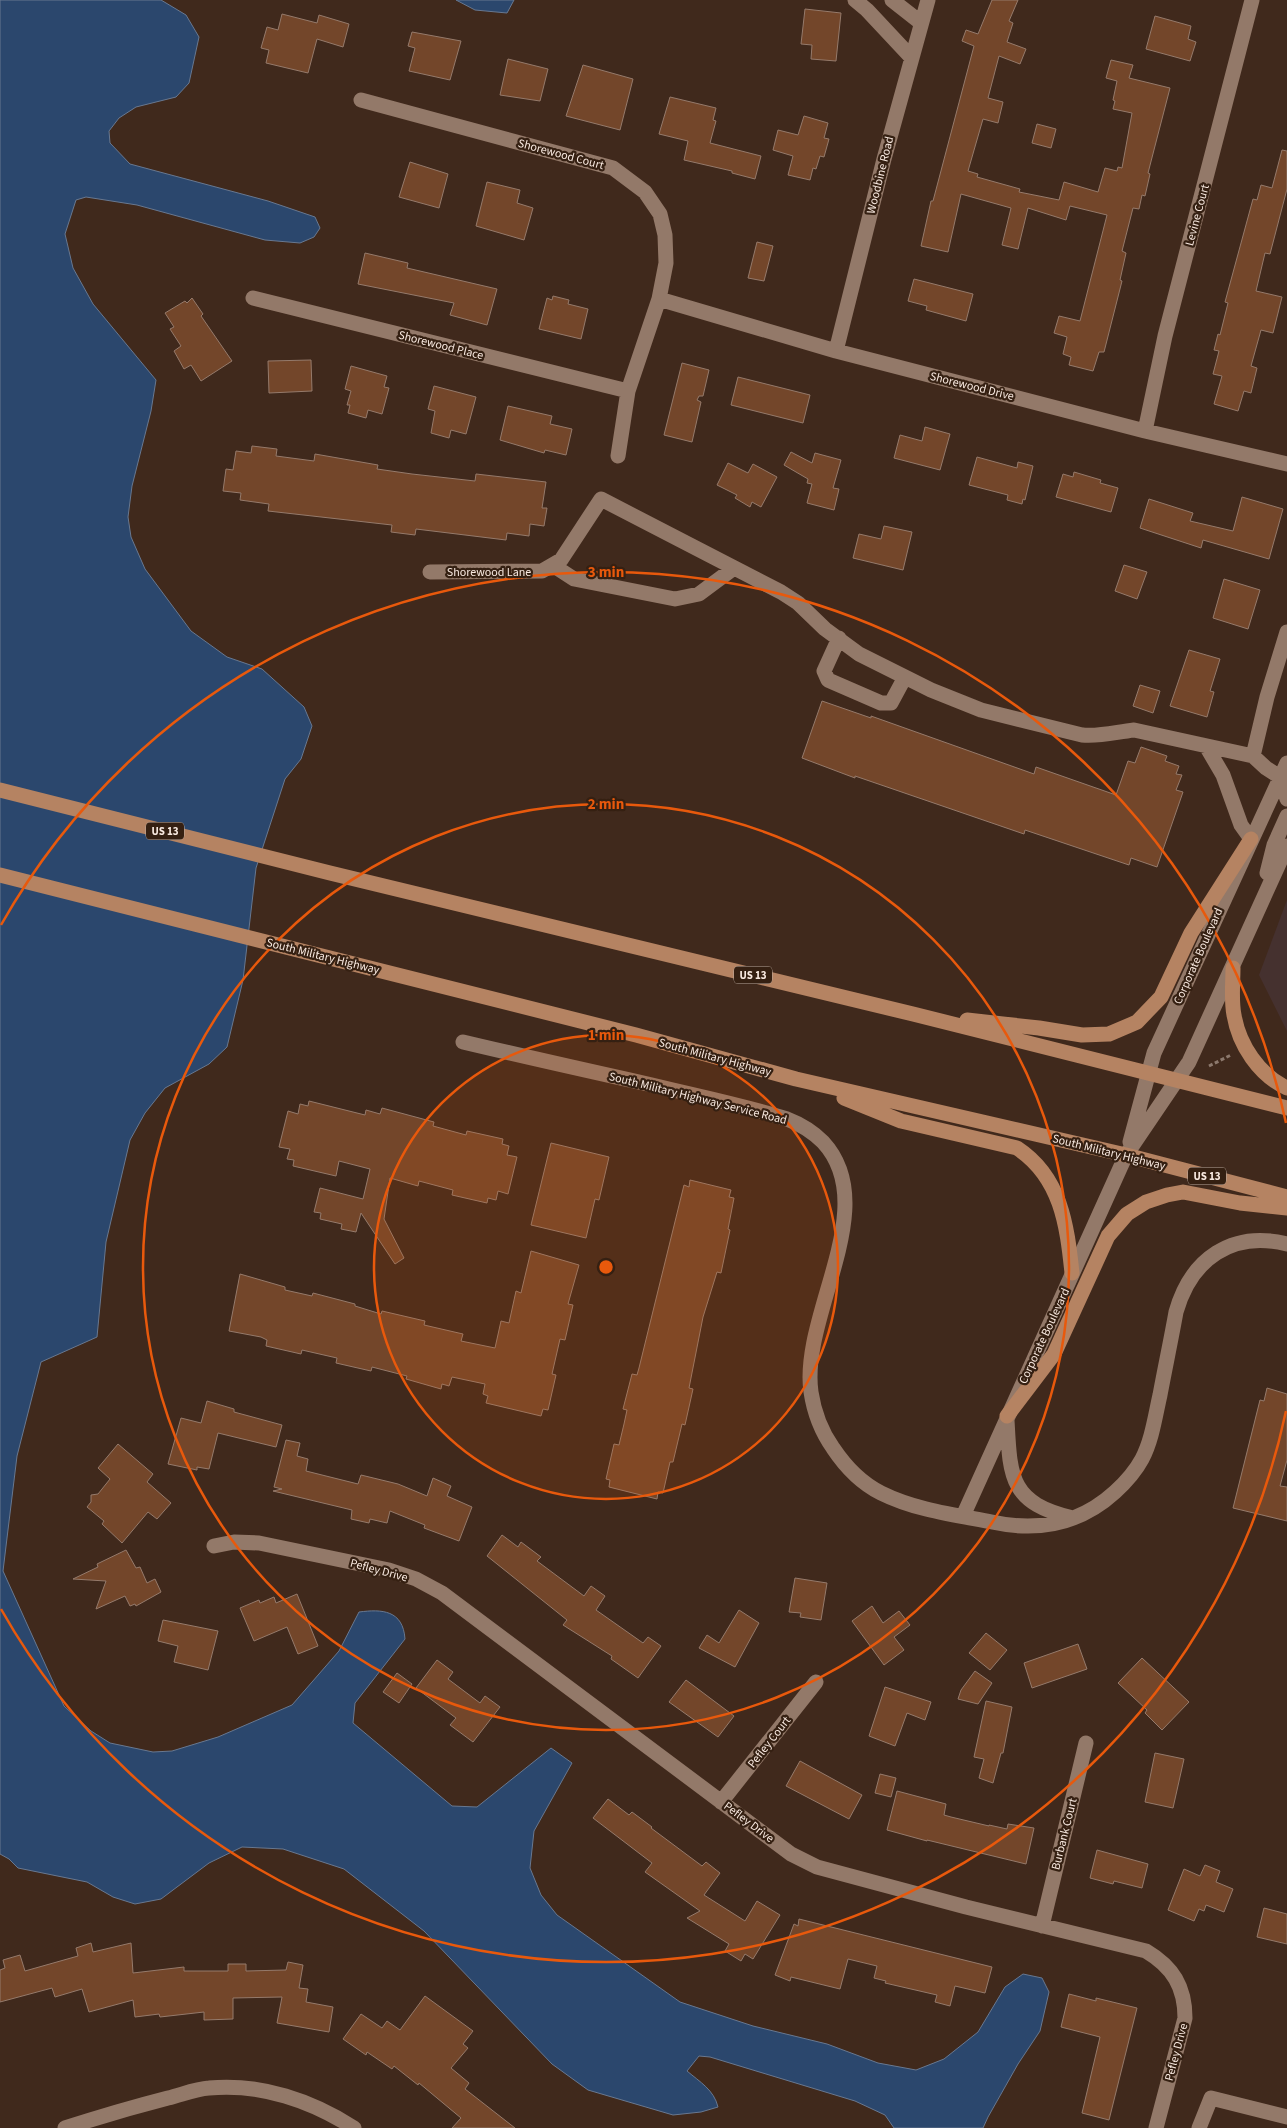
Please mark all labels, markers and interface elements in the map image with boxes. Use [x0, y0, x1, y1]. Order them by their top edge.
street label: Shorewood Court [516, 135, 606, 174]
street label: Woodbine Road [863, 135, 898, 216]
street label: Levine Court [1181, 182, 1214, 248]
street label: Shorewood Place [397, 327, 485, 364]
street label: Shorewood Drive [928, 368, 1016, 405]
text: 3 min [588, 562, 624, 583]
street label: Shorewood Lane [447, 564, 531, 581]
text: 2 min [588, 794, 624, 815]
road number: US 13 [146, 822, 184, 839]
street label: Corporate Boulevard [1170, 905, 1227, 1007]
street label: South Military Highway [265, 934, 382, 979]
road number: US 13 [734, 966, 772, 984]
text: 1 min [588, 1025, 624, 1046]
street label: South Military Highway [657, 1034, 773, 1081]
street label: South Military Highway Service Road [607, 1068, 789, 1129]
street label: South Military Highway [1051, 1130, 1168, 1175]
road number: US 13 [1188, 1168, 1226, 1184]
centre of rings [597, 1258, 615, 1276]
street label: Corporate Boulevard [1015, 1285, 1074, 1387]
street label: Pefley Drive [348, 1555, 410, 1586]
street label: Pefley Court [744, 1713, 795, 1772]
street label: Burbank Court [1047, 1797, 1082, 1872]
street label: Pefley Drive [720, 1798, 777, 1847]
street label: Pefley Drive [1161, 2021, 1192, 2083]

